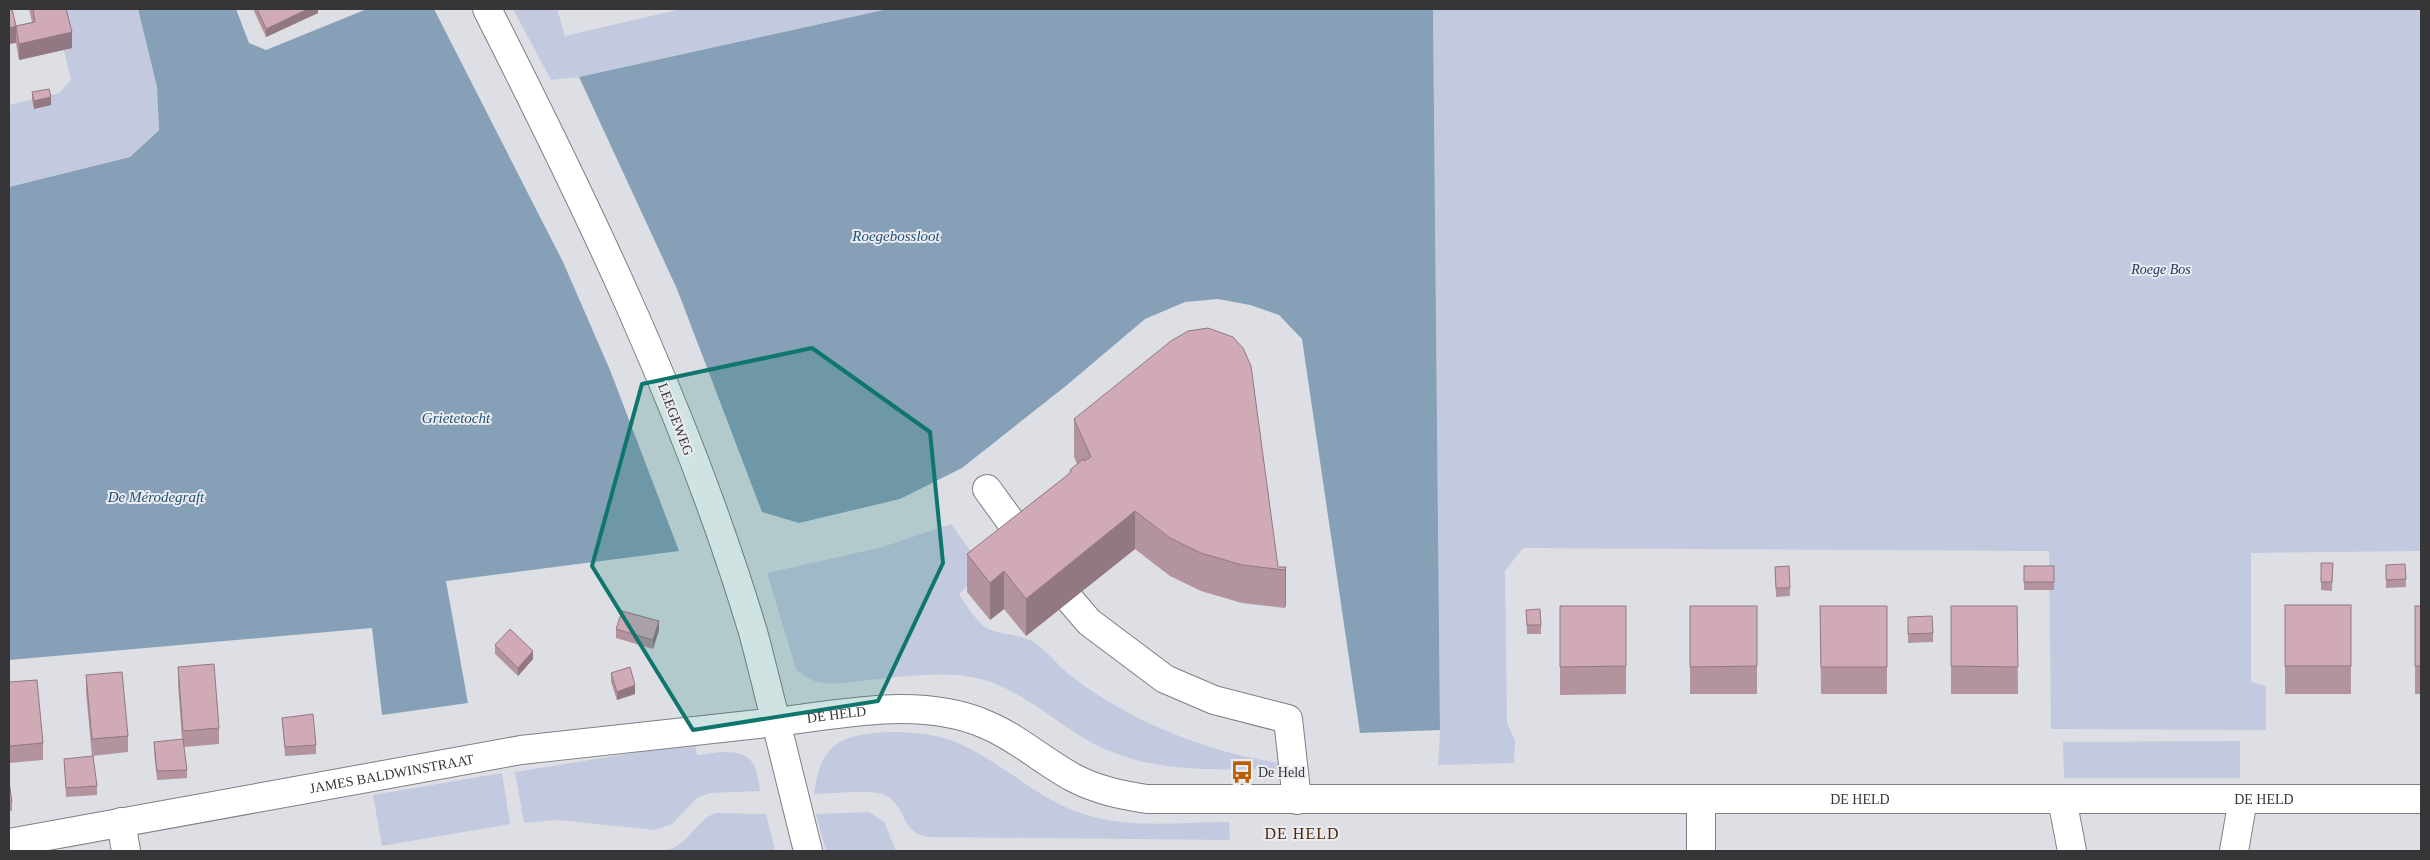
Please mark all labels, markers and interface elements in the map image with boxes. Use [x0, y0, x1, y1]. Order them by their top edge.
water label: Roegebossloot [851, 228, 941, 244]
park label: Roege Bos [2130, 262, 2191, 277]
street label: LEEGEWEG [655, 381, 696, 457]
water label: Grietetocht [422, 410, 491, 426]
water label: De Mérodegraft [107, 489, 205, 505]
street label: DE HELD [806, 704, 867, 726]
street label: JAMES BALDWINSTRAAT [308, 752, 476, 796]
bus stop icon: De Held [1229, 759, 1255, 785]
place label: De Held [1258, 765, 1305, 780]
street label: DE HELD [1830, 792, 1890, 807]
street label: DE HELD [2234, 792, 2294, 807]
district label: DE HELD [1265, 825, 1339, 842]

